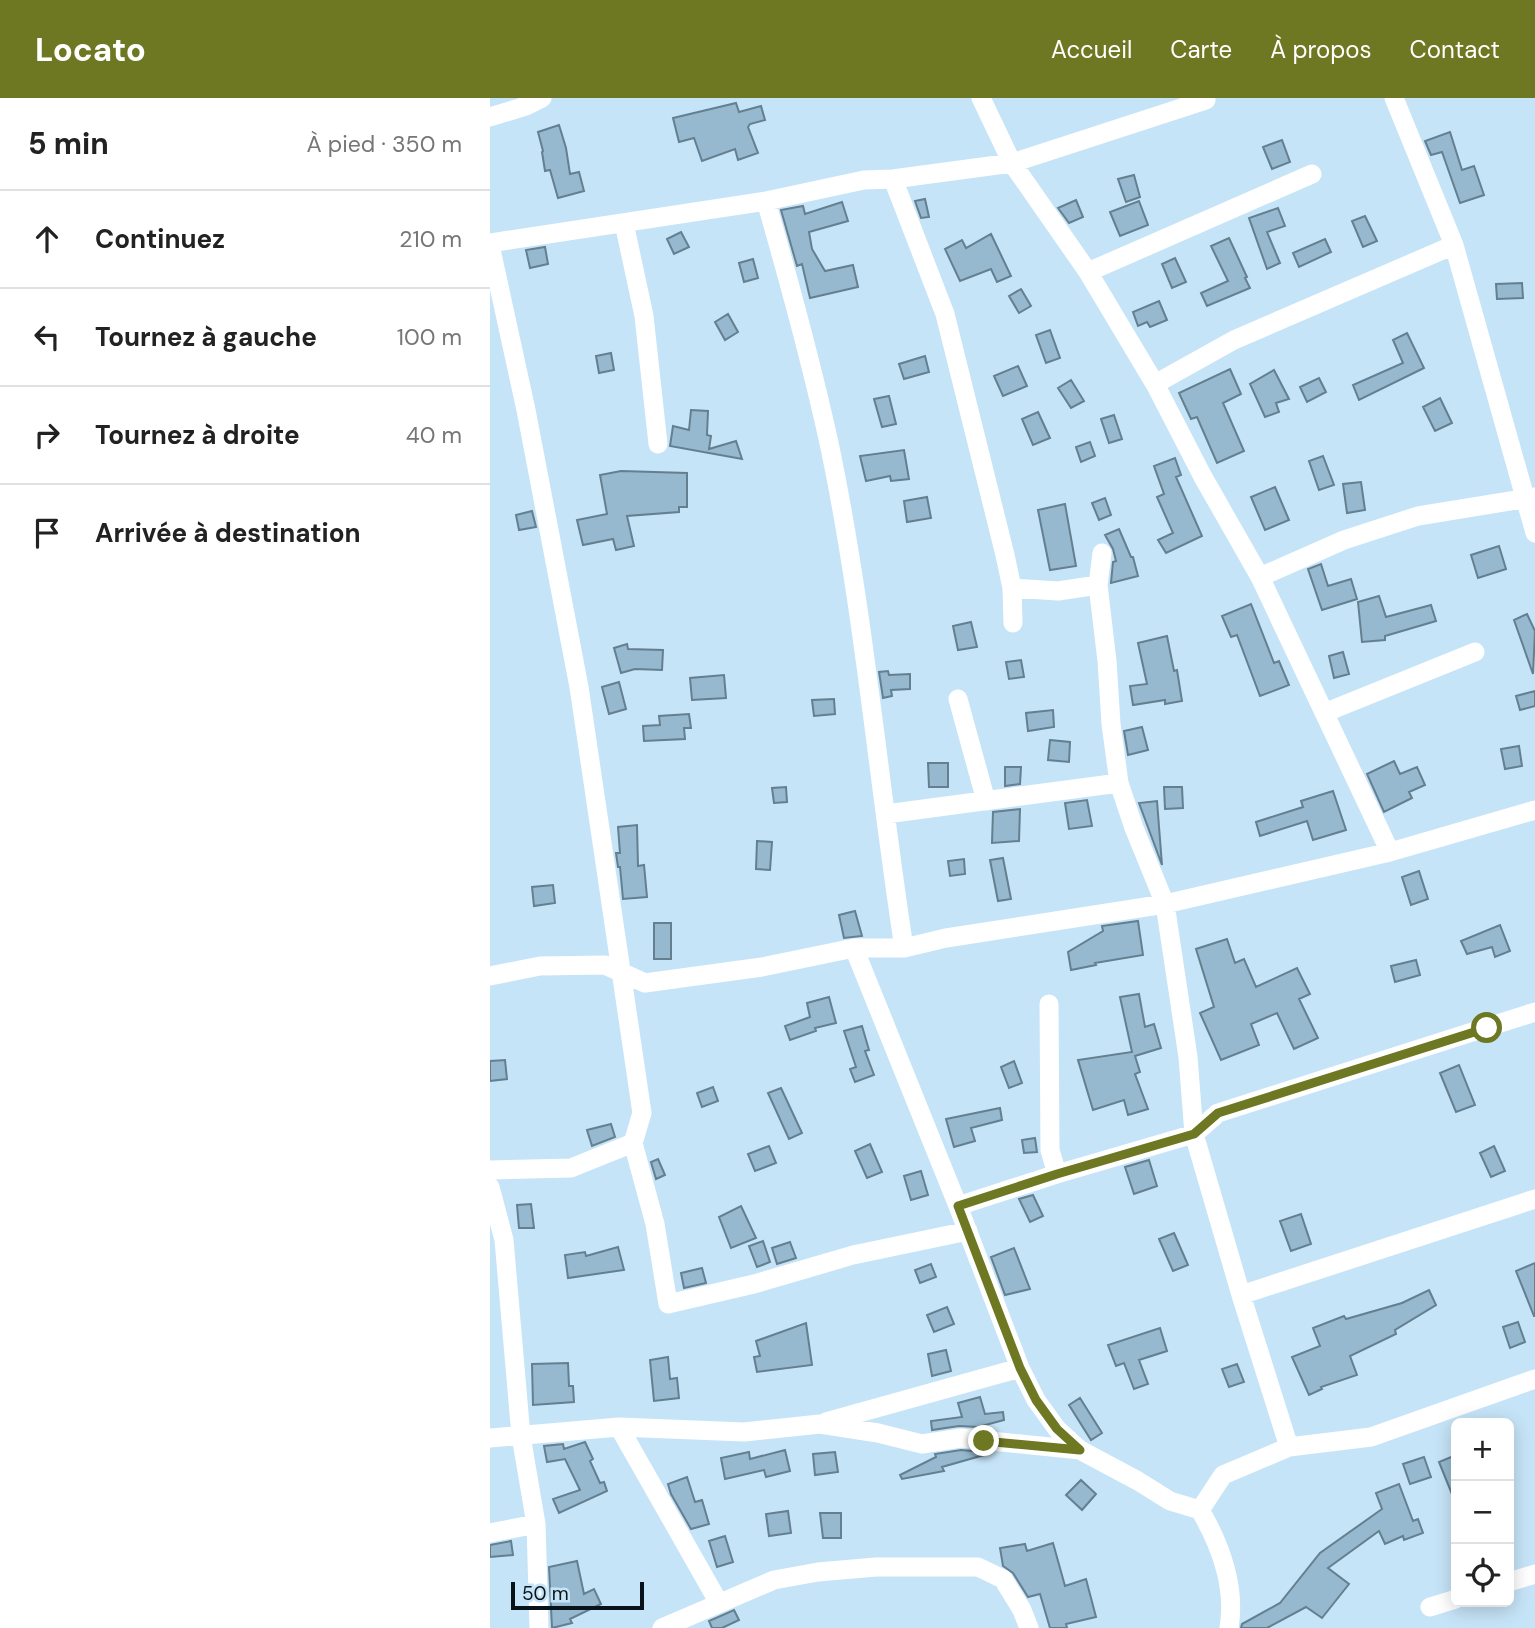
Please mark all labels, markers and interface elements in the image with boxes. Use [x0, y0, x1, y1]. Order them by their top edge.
text: Locato [35, 28, 146, 71]
text: Accueil [1051, 34, 1132, 65]
text: Carte [1170, 34, 1232, 65]
text: À propos [1270, 34, 1372, 65]
text: Contact [1410, 34, 1500, 65]
text: 5 min [28, 124, 109, 163]
text: À pied · 350 m [306, 129, 462, 159]
icon: ahead [28, 220, 66, 258]
text: Continuez [95, 222, 225, 256]
text: 210 m [399, 224, 462, 254]
icon: left [28, 318, 66, 356]
text: Tournez à gauche [95, 320, 317, 354]
text: 100 m [397, 322, 462, 352]
icon: right [28, 416, 66, 454]
text: Tournez à droite [95, 418, 300, 452]
text: 40 m [406, 420, 462, 450]
icon: arrive [28, 514, 66, 552]
text: Arrivée à destination [95, 516, 361, 550]
route start [1471, 1012, 1502, 1043]
map controls [1451, 1418, 1514, 1607]
button: + [1451, 1418, 1514, 1481]
route end [968, 1425, 999, 1456]
button: − [1451, 1481, 1514, 1544]
button: locate [1451, 1544, 1514, 1607]
scale bar [511, 1579, 644, 1611]
text: 50 m [522, 1581, 569, 1606]

